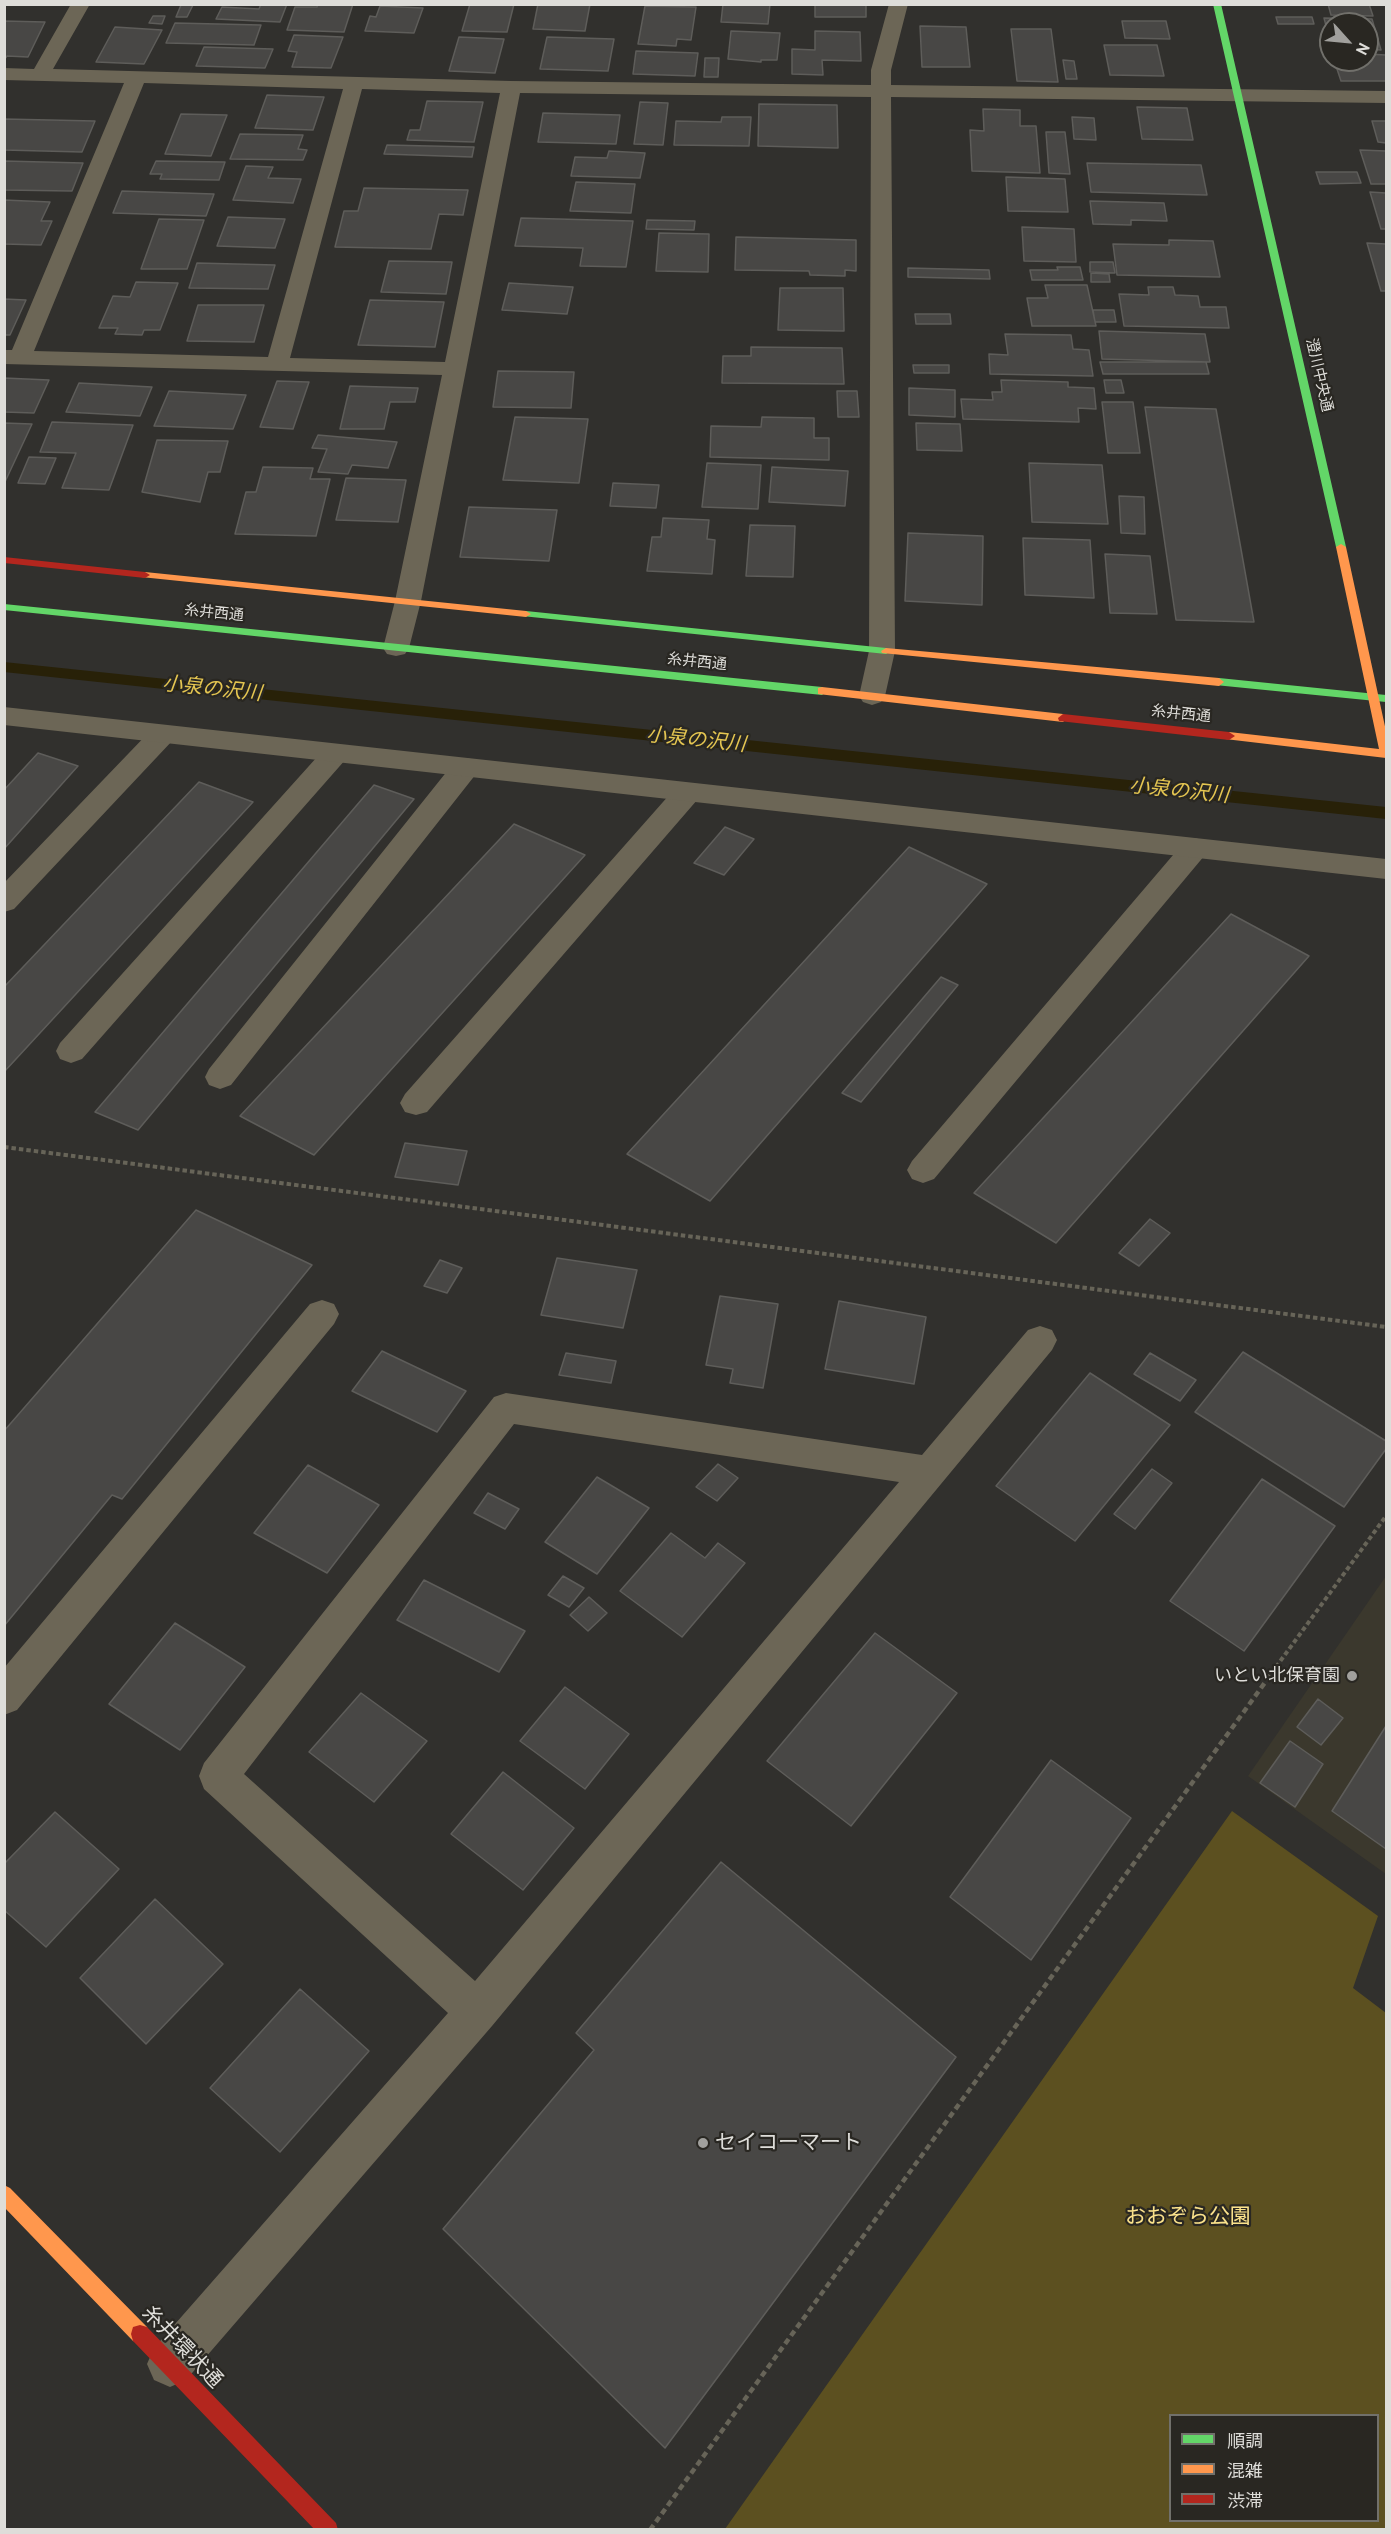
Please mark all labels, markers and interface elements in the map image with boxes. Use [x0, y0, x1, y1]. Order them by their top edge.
north arrow [1319, 12, 1379, 72]
text: N [1352, 40, 1375, 58]
street label: 澄川中央通 [1302, 336, 1336, 414]
street label: 糸井西通 [183, 601, 245, 625]
street label: 糸井西通 [666, 650, 728, 674]
water label: 小泉の沢川 [161, 672, 263, 706]
street label: 糸井西通 [1150, 702, 1212, 726]
water label: 小泉の沢川 [645, 723, 747, 757]
water label: 小泉の沢川 [1128, 774, 1230, 808]
place label: いとい北保育園 [1214, 1665, 1340, 1687]
marker: いとい北保育園 [1345, 1669, 1359, 1683]
place label: セイコーマート [715, 2130, 862, 2156]
marker: セイコーマート [696, 2136, 710, 2150]
park label: おおぞら公園 [1125, 2204, 1251, 2230]
street label: 糸井環状通 [136, 2300, 228, 2394]
legend [1169, 2414, 1379, 2522]
text: 順調 [1227, 2429, 1263, 2452]
text: 混雑 [1227, 2459, 1263, 2482]
text: 渋滞 [1227, 2489, 1263, 2512]

